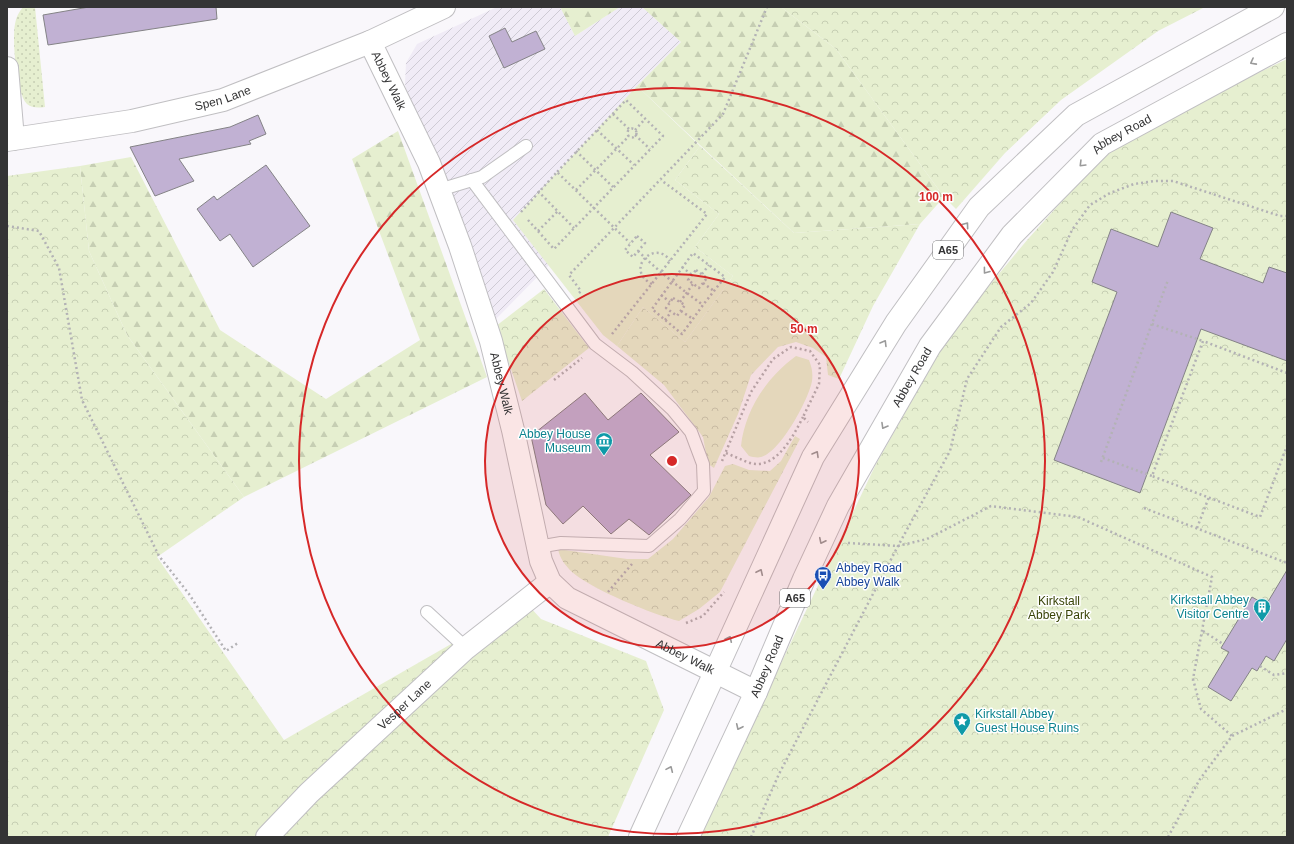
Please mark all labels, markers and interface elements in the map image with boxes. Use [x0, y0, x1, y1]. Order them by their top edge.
street label: Abbey Walk [369, 49, 410, 113]
one-way arrow [1250, 57, 1257, 65]
street label: Spen Lane [193, 83, 253, 113]
street label: Abbey Road [1089, 112, 1154, 157]
one-way arrow [1079, 159, 1087, 167]
text: 100 m [919, 190, 953, 204]
one-way arrow [961, 222, 969, 229]
road number: A65 [933, 241, 963, 259]
one-way arrow [983, 266, 990, 273]
text: 50 m [790, 322, 818, 336]
one-way arrow [879, 340, 886, 347]
street label: Abbey Road [889, 345, 935, 409]
street label: Abbey Walk [487, 351, 516, 417]
one-way arrow [881, 422, 888, 429]
place label: Abbey House Museum [519, 427, 591, 455]
museum icon: Abbey House Museum [594, 431, 614, 456]
one-way arrow [811, 451, 818, 458]
centre of rings [665, 454, 679, 468]
one-way arrow [819, 537, 826, 545]
place label: Abbey Road Abbey Walk [836, 561, 902, 589]
bus stop icon: Abbey Road Abbey Walk [813, 565, 833, 590]
one-way arrow [755, 568, 763, 576]
road number: A65 [780, 589, 810, 607]
place label: Kirkstall Abbey Visitor Centre [1170, 593, 1249, 621]
park label: Kirkstall Abbey Park [1028, 594, 1091, 622]
building icon: Kirkstall Abbey Visitor Centre [1252, 597, 1272, 622]
street label: Abbey Road [747, 633, 786, 700]
street label: Abbey Walk [654, 636, 718, 678]
one-way arrow [724, 636, 732, 644]
street label: Vesper Lane [375, 676, 434, 733]
place label: Kirkstall Abbey Guest House Ruins [975, 707, 1079, 735]
place icon: Kirkstall Abbey Guest House Ruins [952, 711, 972, 736]
one-way arrow [736, 723, 744, 730]
one-way arrow [665, 766, 673, 774]

